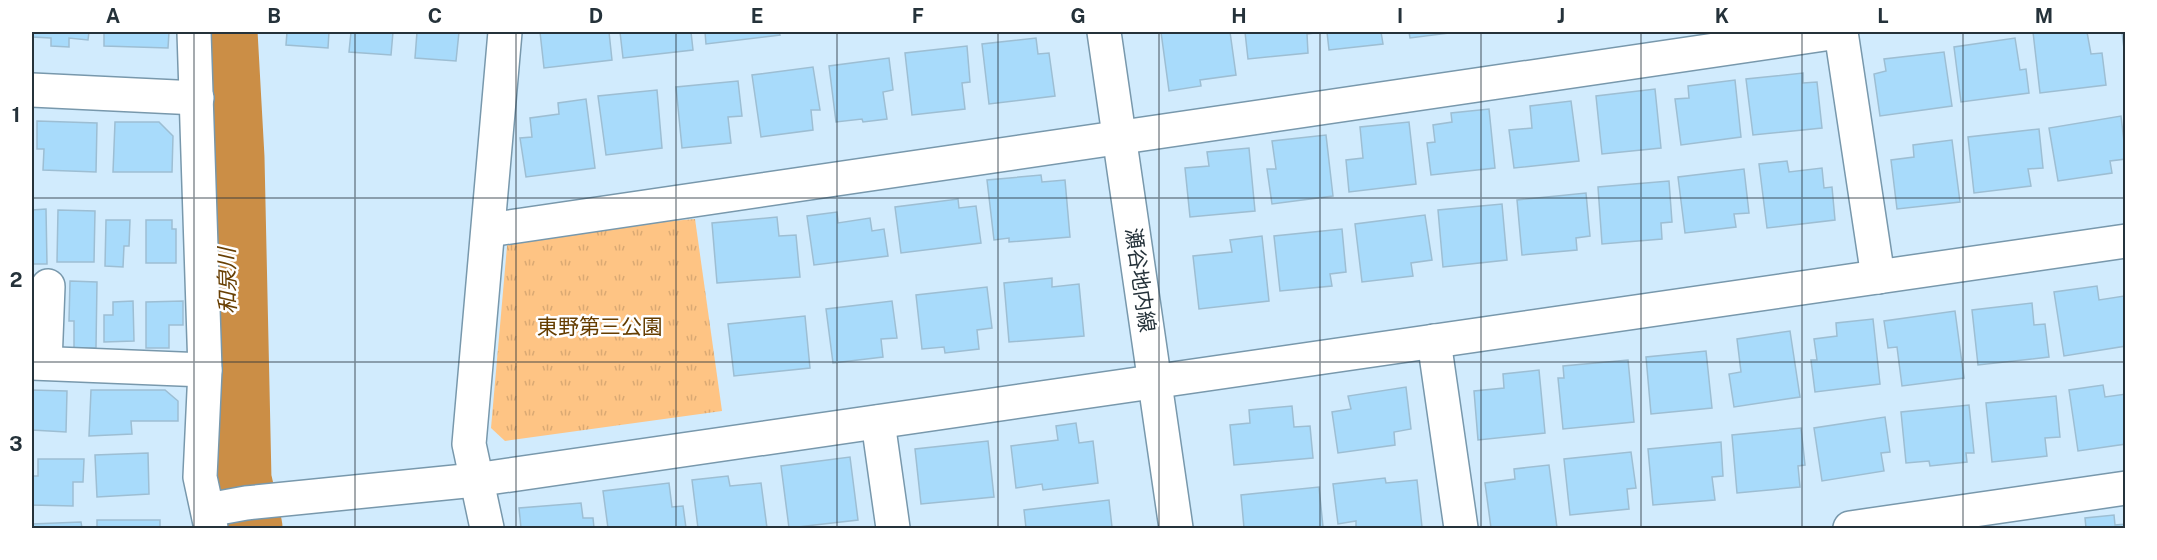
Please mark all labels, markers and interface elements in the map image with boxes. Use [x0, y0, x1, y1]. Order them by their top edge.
text: A [106, 4, 120, 28]
text: B [267, 4, 281, 28]
text: C [428, 4, 442, 28]
text: D [589, 4, 603, 28]
text: E [751, 4, 763, 28]
text: F [912, 4, 924, 28]
text: G [1070, 4, 1086, 28]
text: H [1231, 4, 1247, 28]
text: I [1397, 4, 1403, 28]
text: J [1557, 4, 1565, 28]
text: K [1715, 4, 1729, 28]
text: L [1877, 4, 1889, 28]
text: M [2035, 4, 2053, 28]
text: 1 [12, 103, 20, 127]
street label: 瀬谷地内線 [1121, 226, 1160, 334]
water label: 和泉川 [213, 246, 241, 314]
text: 2 [10, 268, 22, 292]
park label: 東野第三公園 [537, 314, 663, 339]
text: 3 [9, 432, 23, 456]

